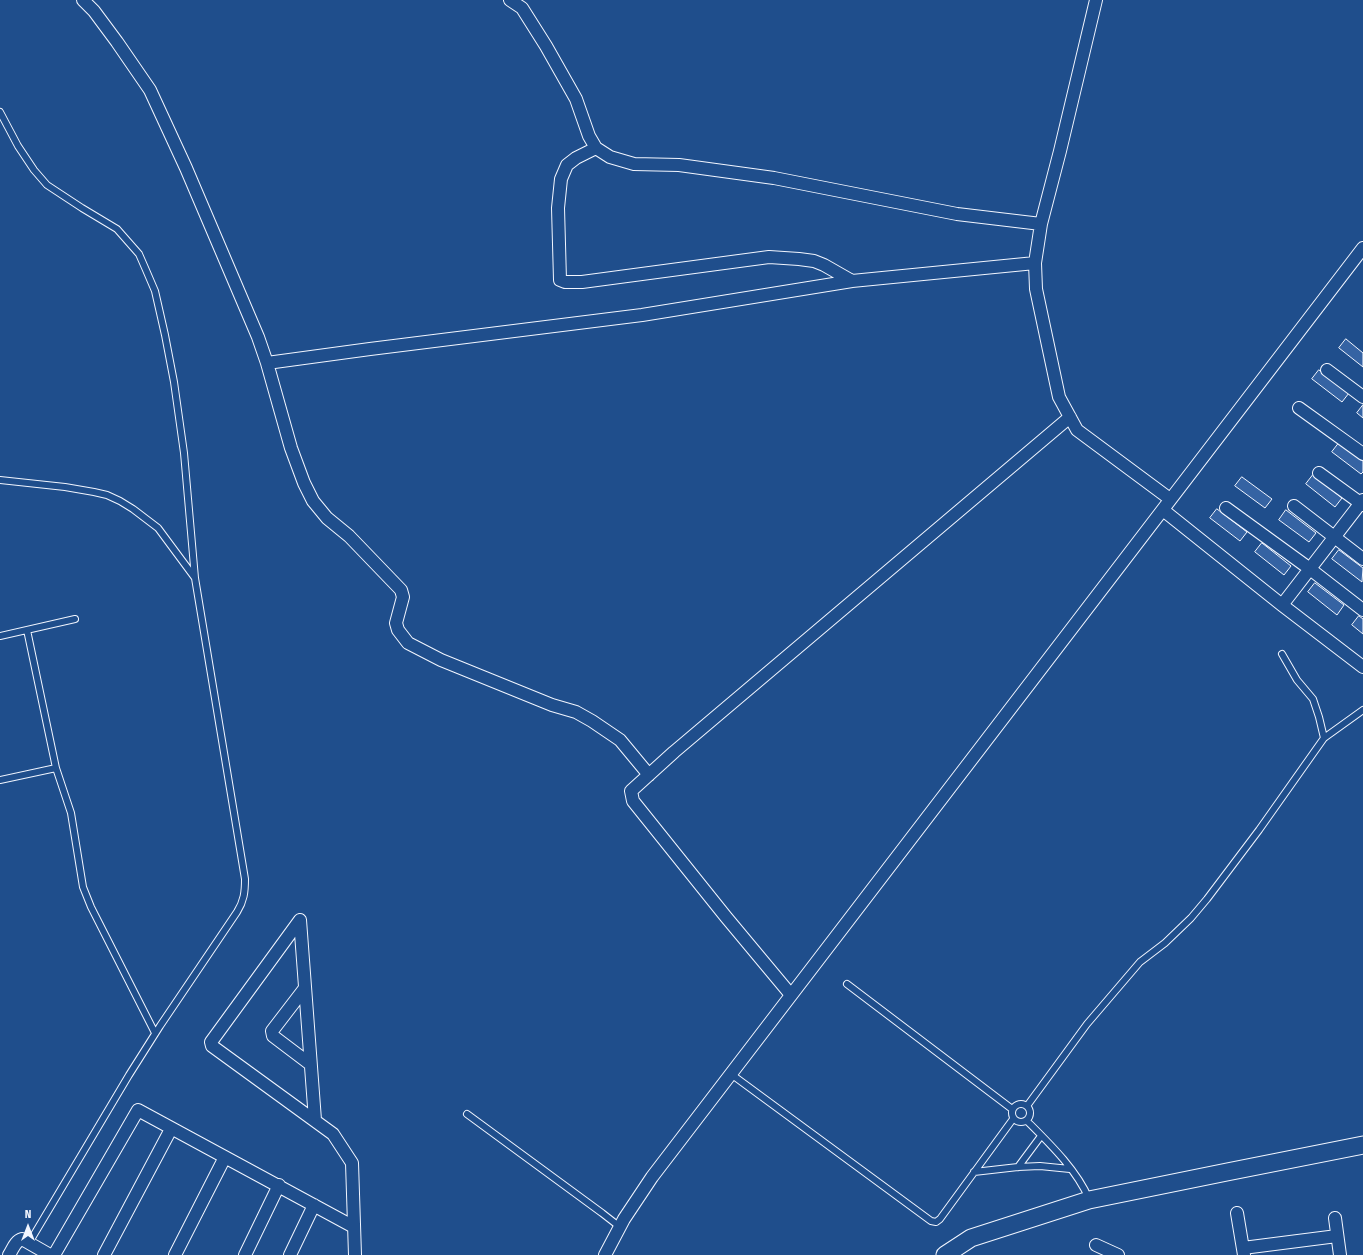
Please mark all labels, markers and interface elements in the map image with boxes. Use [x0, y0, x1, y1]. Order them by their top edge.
north arrow [8, 1207, 48, 1247]
text: N [25, 1208, 31, 1221]

